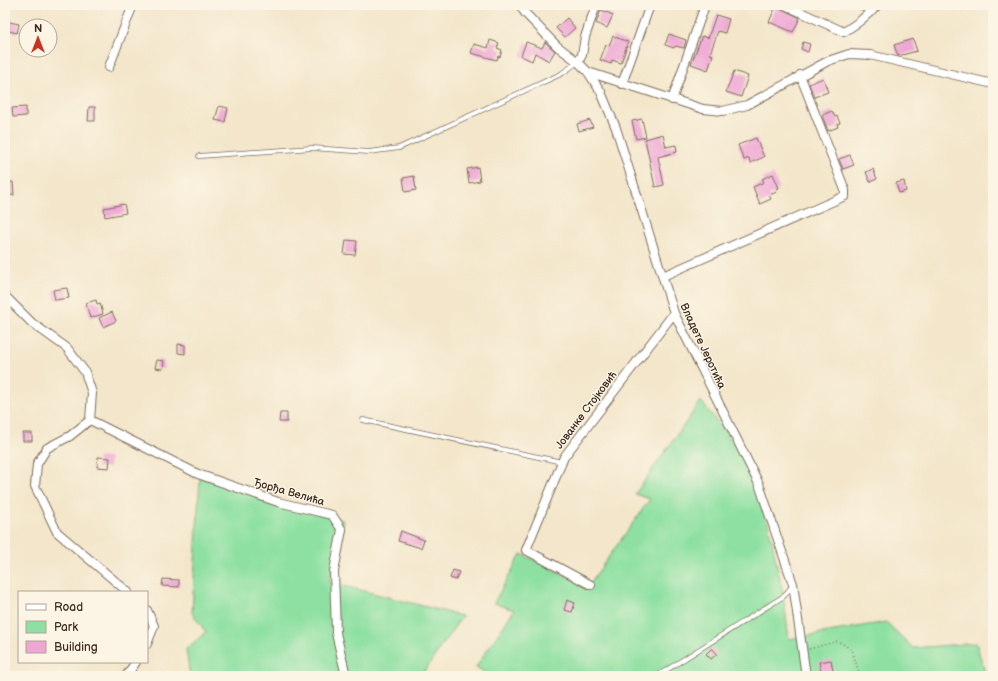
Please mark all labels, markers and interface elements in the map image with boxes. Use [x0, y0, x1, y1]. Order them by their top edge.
north arrow [18, 18, 58, 58]
text: N [34, 22, 42, 35]
street label: Владете Јеротића [677, 301, 729, 391]
street label: Јованке Стојковић [553, 368, 620, 451]
street label: Ђорђа Велића [252, 476, 326, 508]
legend [18, 591, 148, 663]
text: Road [54, 600, 83, 615]
text: Park [54, 620, 78, 635]
text: Building [54, 640, 98, 655]

